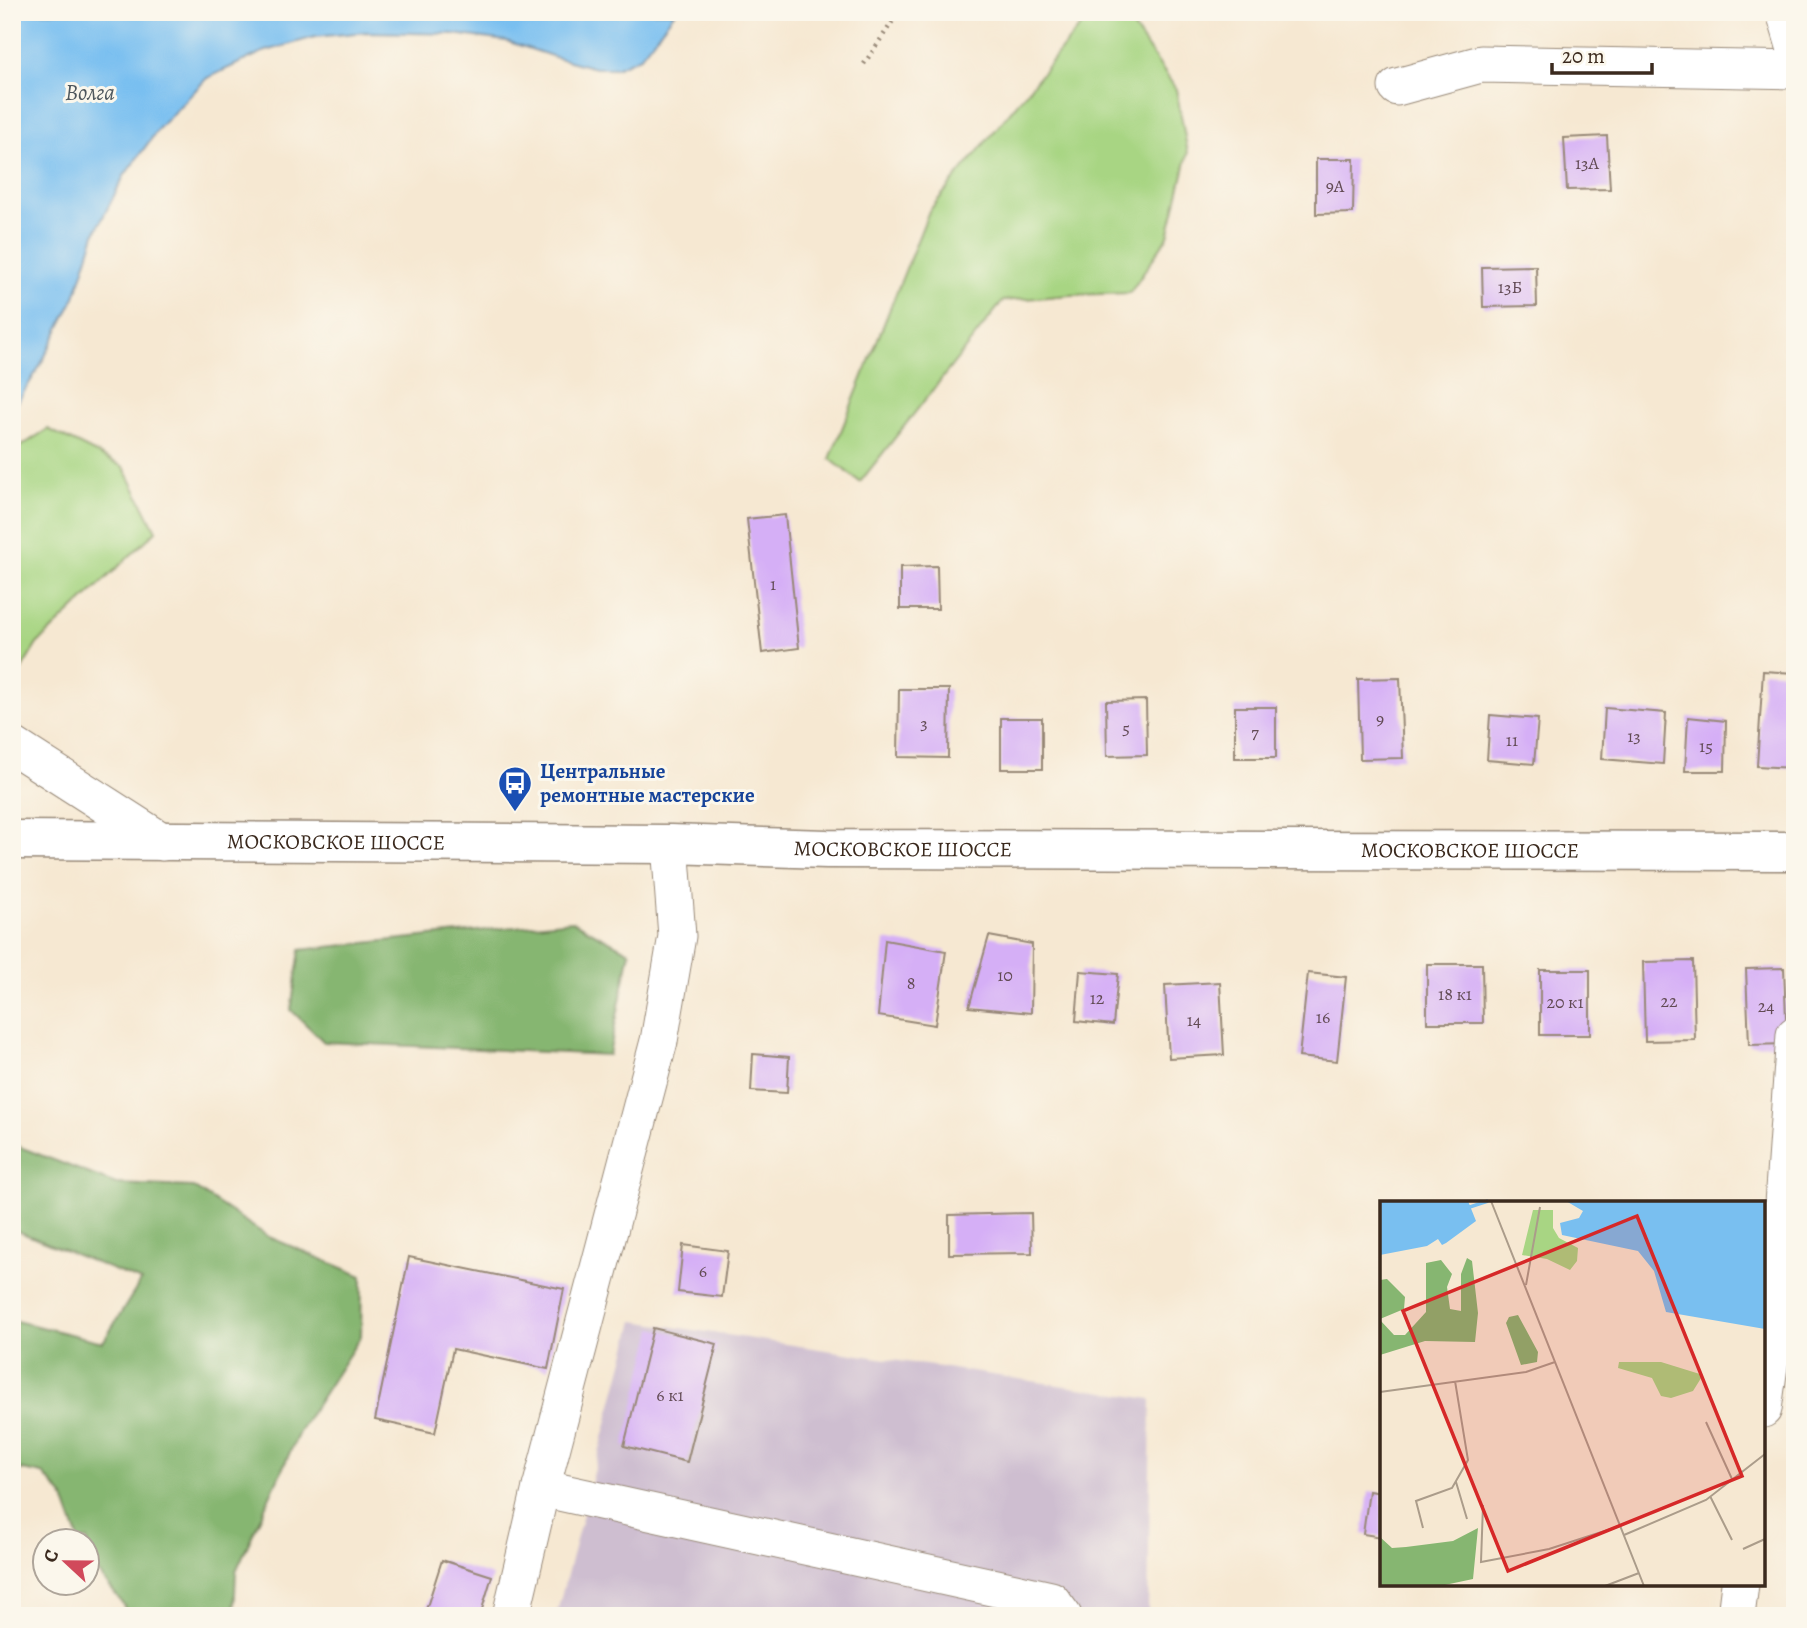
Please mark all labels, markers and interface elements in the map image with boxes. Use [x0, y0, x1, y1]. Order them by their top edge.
scale bar [1552, 32, 1651, 76]
text: 20 m [1562, 42, 1605, 70]
water label: Волга [65, 77, 115, 108]
house number: 13А [1575, 151, 1600, 175]
house number: 9А [1326, 174, 1345, 198]
house number: 13Б [1498, 275, 1522, 299]
house number: 1 [770, 572, 776, 596]
house number: 9 [1376, 707, 1384, 731]
house number: 3 [920, 711, 928, 735]
house number: 5 [1122, 716, 1130, 740]
house number: 7 [1251, 720, 1259, 744]
house number: 13 [1627, 724, 1641, 748]
house number: 11 [1506, 728, 1518, 752]
house number: 15 [1699, 734, 1713, 758]
place label: Центральные ремонтные мастерские [540, 757, 755, 809]
bus stop icon: Центральные ремонтные мастерские [496, 764, 534, 813]
street label: МОСКОВСКОЕ ШОССЕ [227, 827, 445, 857]
street label: МОСКОВСКОЕ ШОССЕ [793, 834, 1012, 863]
street label: МОСКОВСКОЕ ШОССЕ [1361, 836, 1579, 865]
house number: 10 [997, 963, 1013, 987]
house number: 8 [907, 971, 915, 995]
house number: 18 к1 [1438, 982, 1472, 1006]
house number: 12 [1090, 986, 1105, 1010]
house number: 22 [1660, 989, 1678, 1013]
house number: 20 к1 [1546, 990, 1584, 1014]
house number: 24 [1758, 994, 1774, 1018]
house number: 16 [1316, 1005, 1330, 1029]
house number: 14 [1187, 1008, 1201, 1032]
inset map [1380, 1201, 1765, 1586]
house number: 6 [699, 1259, 707, 1283]
house number: 6 к1 [656, 1383, 684, 1407]
north arrow [32, 1526, 102, 1596]
text: С [37, 1546, 65, 1566]

